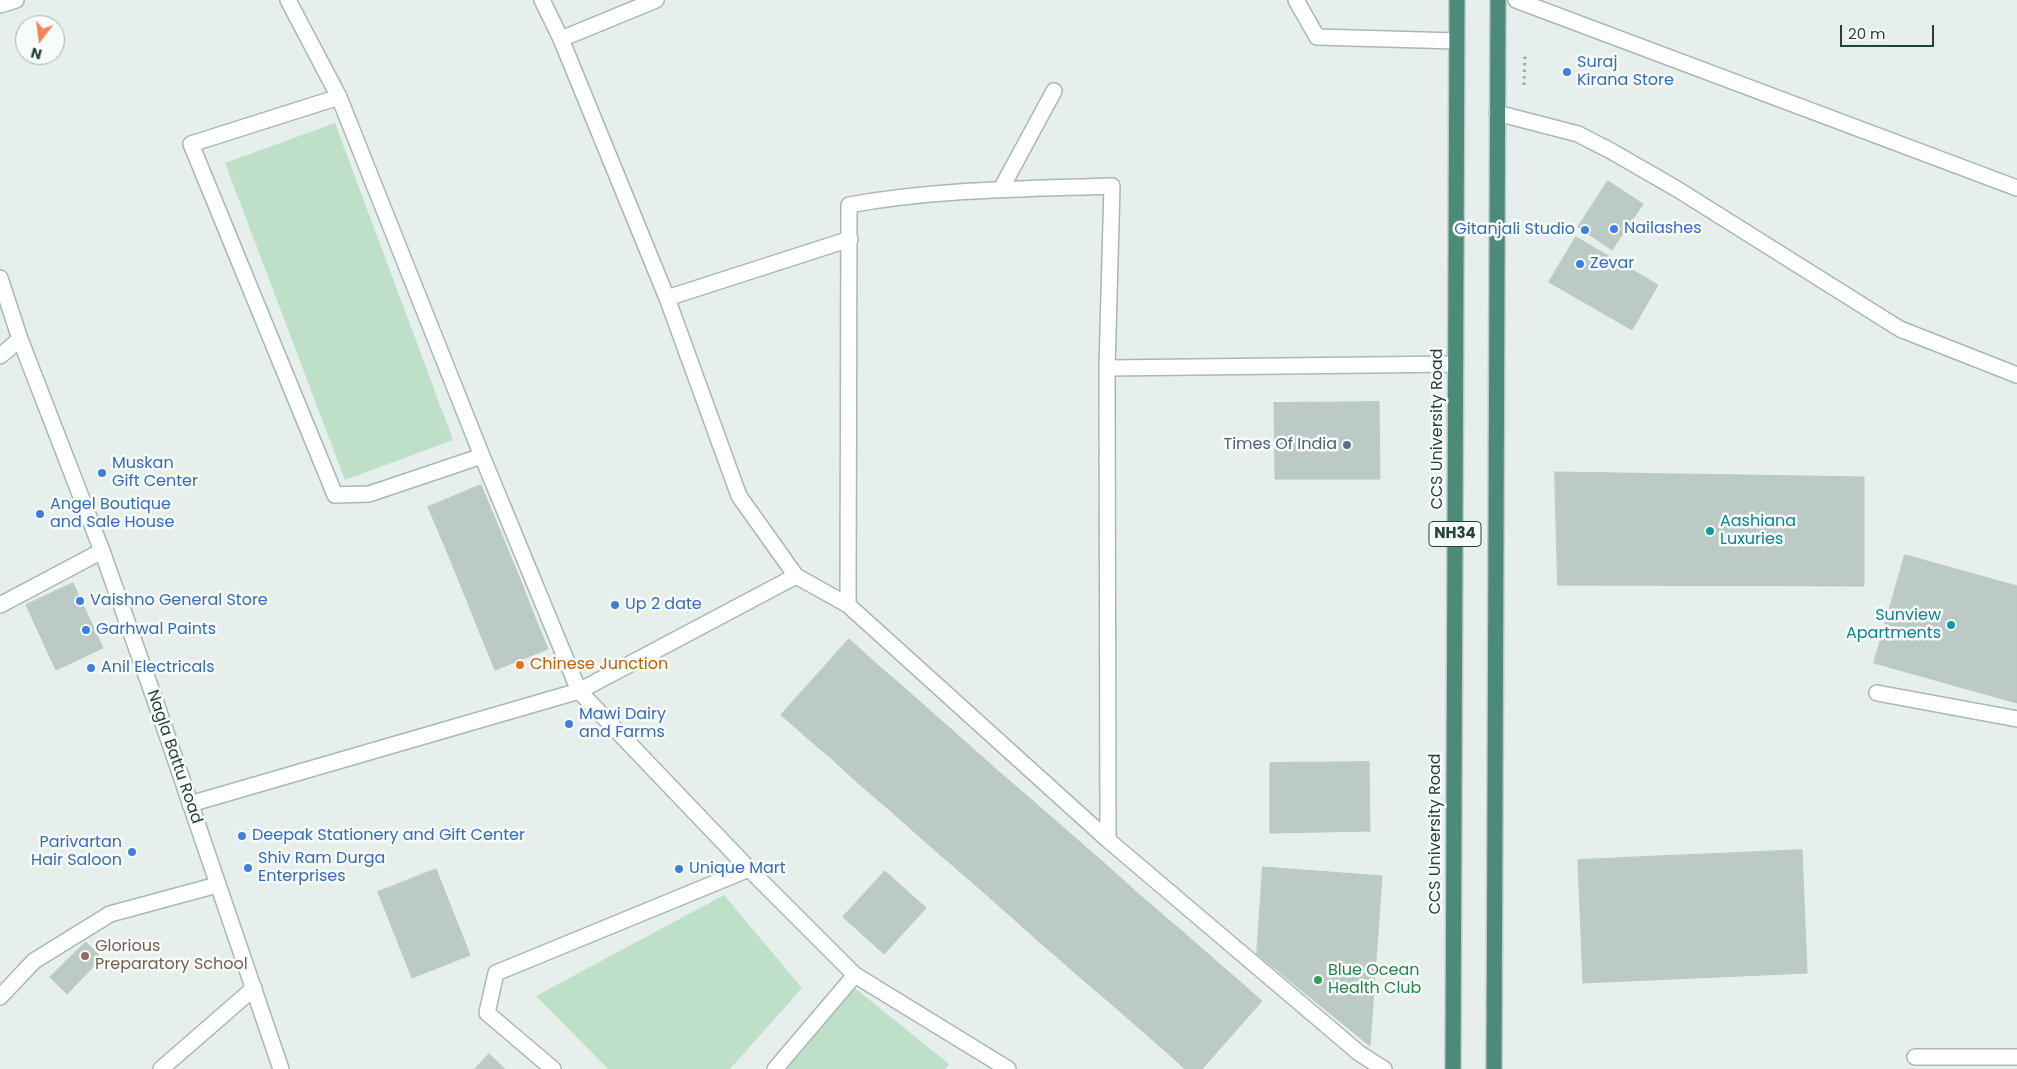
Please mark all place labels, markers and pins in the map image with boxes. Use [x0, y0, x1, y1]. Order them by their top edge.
place label: Suraj Kirana Store [1577, 53, 1674, 91]
marker: Suraj Kirana Store [1561, 66, 1573, 78]
place label: Nailashes [1624, 219, 1702, 239]
place label: Gitanjali Studio [1454, 220, 1575, 240]
marker: Nailashes [1608, 223, 1620, 235]
marker: Gitanjali Studio [1579, 224, 1591, 236]
place label: Zevar [1590, 254, 1634, 274]
marker: Zevar [1574, 258, 1586, 270]
place label: Times Of India [1224, 435, 1337, 455]
marker: Times Of India [1341, 439, 1353, 451]
place label: Muskan Gift Center [112, 454, 198, 492]
marker: Muskan Gift Center [96, 467, 108, 479]
place label: Angel Boutique and Sale House [50, 495, 174, 533]
marker: Angel Boutique and Sale House [34, 508, 46, 520]
place label: Aashiana Luxuries [1720, 512, 1796, 550]
marker: Aashiana Luxuries [1704, 525, 1716, 537]
place label: Vaishno General Store [90, 591, 268, 611]
marker: Vaishno General Store [74, 595, 86, 607]
place label: Up 2 date [625, 595, 702, 615]
marker: Up 2 date [609, 599, 621, 611]
place label: Sunview Apartments [1846, 606, 1941, 644]
marker: Sunview Apartments [1945, 619, 1957, 631]
place label: Garhwal Paints [96, 620, 216, 640]
marker: Garhwal Paints [80, 624, 92, 636]
place label: Chinese Junction [530, 655, 668, 675]
place label: Anil Electricals [101, 658, 214, 678]
marker: Chinese Junction [514, 659, 526, 671]
marker: Anil Electricals [85, 662, 97, 674]
place label: Mawi Dairy and Farms [579, 705, 666, 743]
marker: Mawi Dairy and Farms [563, 718, 575, 730]
place label: Deepak Stationery and Gift Center [252, 826, 525, 846]
marker: Deepak Stationery and Gift Center [236, 830, 248, 842]
place label: Parivartan Hair Saloon [31, 833, 122, 871]
marker: Parivartan Hair Saloon [126, 846, 138, 858]
place label: Shiv Ram Durga Enterprises [258, 849, 385, 887]
place label: Unique Mart [689, 859, 786, 879]
marker: Shiv Ram Durga Enterprises [242, 862, 254, 874]
marker: Unique Mart [673, 863, 685, 875]
place label: Glorious Preparatory School [95, 937, 248, 975]
marker: Glorious Preparatory School [79, 950, 91, 962]
place label: Blue Ocean Health Club [1328, 961, 1421, 999]
marker: Blue Ocean Health Club [1312, 974, 1324, 986]

